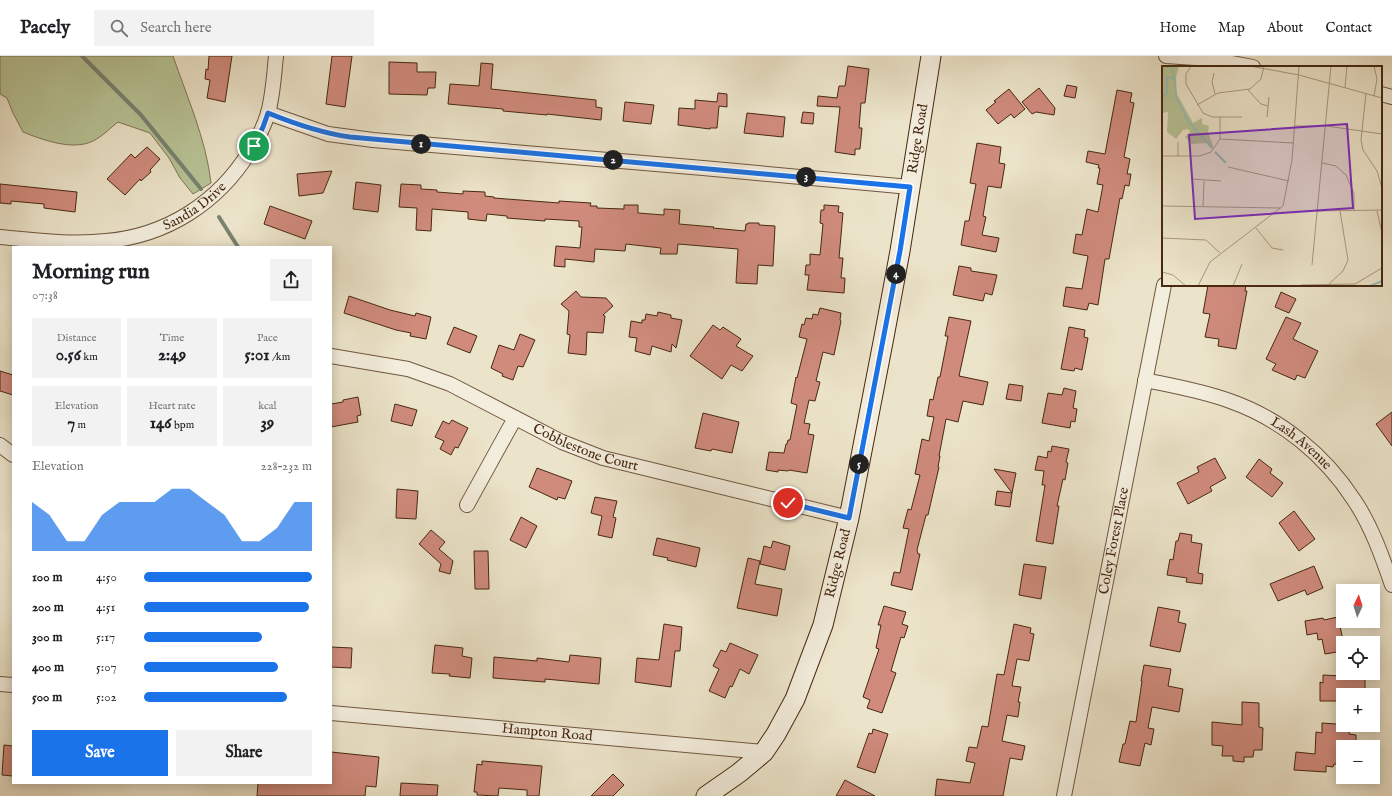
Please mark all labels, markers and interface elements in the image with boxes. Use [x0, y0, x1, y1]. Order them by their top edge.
search box [94, 10, 374, 46]
text: Pacely [20, 16, 70, 40]
icon: search [108, 17, 130, 39]
text: Search here [140, 18, 212, 37]
text: Home [1160, 19, 1196, 37]
text: Map [1218, 19, 1245, 37]
text: About [1267, 19, 1303, 37]
text: Contact [1325, 19, 1372, 37]
inset map [1162, 66, 1382, 286]
street label: Ridge Road [903, 102, 932, 175]
pin [237, 129, 271, 163]
pin: 1 [411, 134, 431, 154]
icon: arrive [243, 135, 265, 157]
text: 1 [419, 137, 423, 151]
pin: 2 [603, 150, 623, 170]
text: 2 [610, 153, 616, 167]
pin: 3 [796, 167, 816, 187]
text: 3 [804, 170, 808, 184]
street label: Sandia Drive [160, 178, 231, 235]
text: Morning run [32, 258, 150, 286]
button: share [270, 259, 312, 301]
pin: 4 [886, 264, 906, 284]
text: 4 [893, 267, 899, 281]
text: 07:38 [32, 287, 58, 304]
text: Distance [57, 331, 97, 345]
text: Time [160, 331, 184, 345]
text: Pace [257, 331, 278, 345]
text: 0.56 [56, 345, 81, 366]
text: 2:49 [158, 345, 186, 366]
text: 5:01 [244, 345, 270, 366]
text: km [81, 350, 98, 364]
text: /km [270, 350, 290, 364]
text: Elevation [55, 399, 98, 413]
text: Heart rate [149, 399, 195, 413]
text: kcal [258, 399, 277, 413]
text: 7 [67, 413, 75, 434]
text: 146 [150, 413, 172, 434]
text: 39 [260, 413, 274, 434]
street label: Lash Avenue [1267, 413, 1336, 474]
text: m [75, 418, 86, 432]
text: bpm [172, 418, 194, 432]
street label: Cobblestone Court [530, 419, 640, 475]
pin: 5 [849, 454, 869, 474]
text: 5 [857, 457, 861, 471]
text: Elevation [32, 458, 84, 475]
text: 228–232 m [260, 458, 312, 475]
street label: Coley Forest Place [1095, 485, 1133, 596]
pin [771, 486, 805, 520]
icon: check [777, 492, 799, 514]
street label: Ridge Road [821, 526, 855, 600]
text: 100 m [32, 569, 62, 586]
text: 4:50 [96, 569, 117, 586]
north arrow [1336, 584, 1380, 628]
map controls [1336, 584, 1380, 784]
text: 200 m [32, 599, 64, 616]
text: 4:51 [96, 599, 115, 616]
text: 300 m [32, 629, 63, 646]
text: 5:17 [96, 629, 115, 646]
button: locate [1336, 636, 1380, 680]
text: 400 m [32, 659, 64, 676]
text: 5:07 [96, 659, 117, 676]
button: + [1336, 688, 1380, 732]
text: 500 m [32, 689, 62, 706]
text: 5:02 [96, 689, 117, 706]
street label: Hampton Road [501, 719, 594, 746]
button: Save [32, 730, 168, 776]
button: Share [176, 730, 312, 776]
button: − [1336, 740, 1380, 784]

